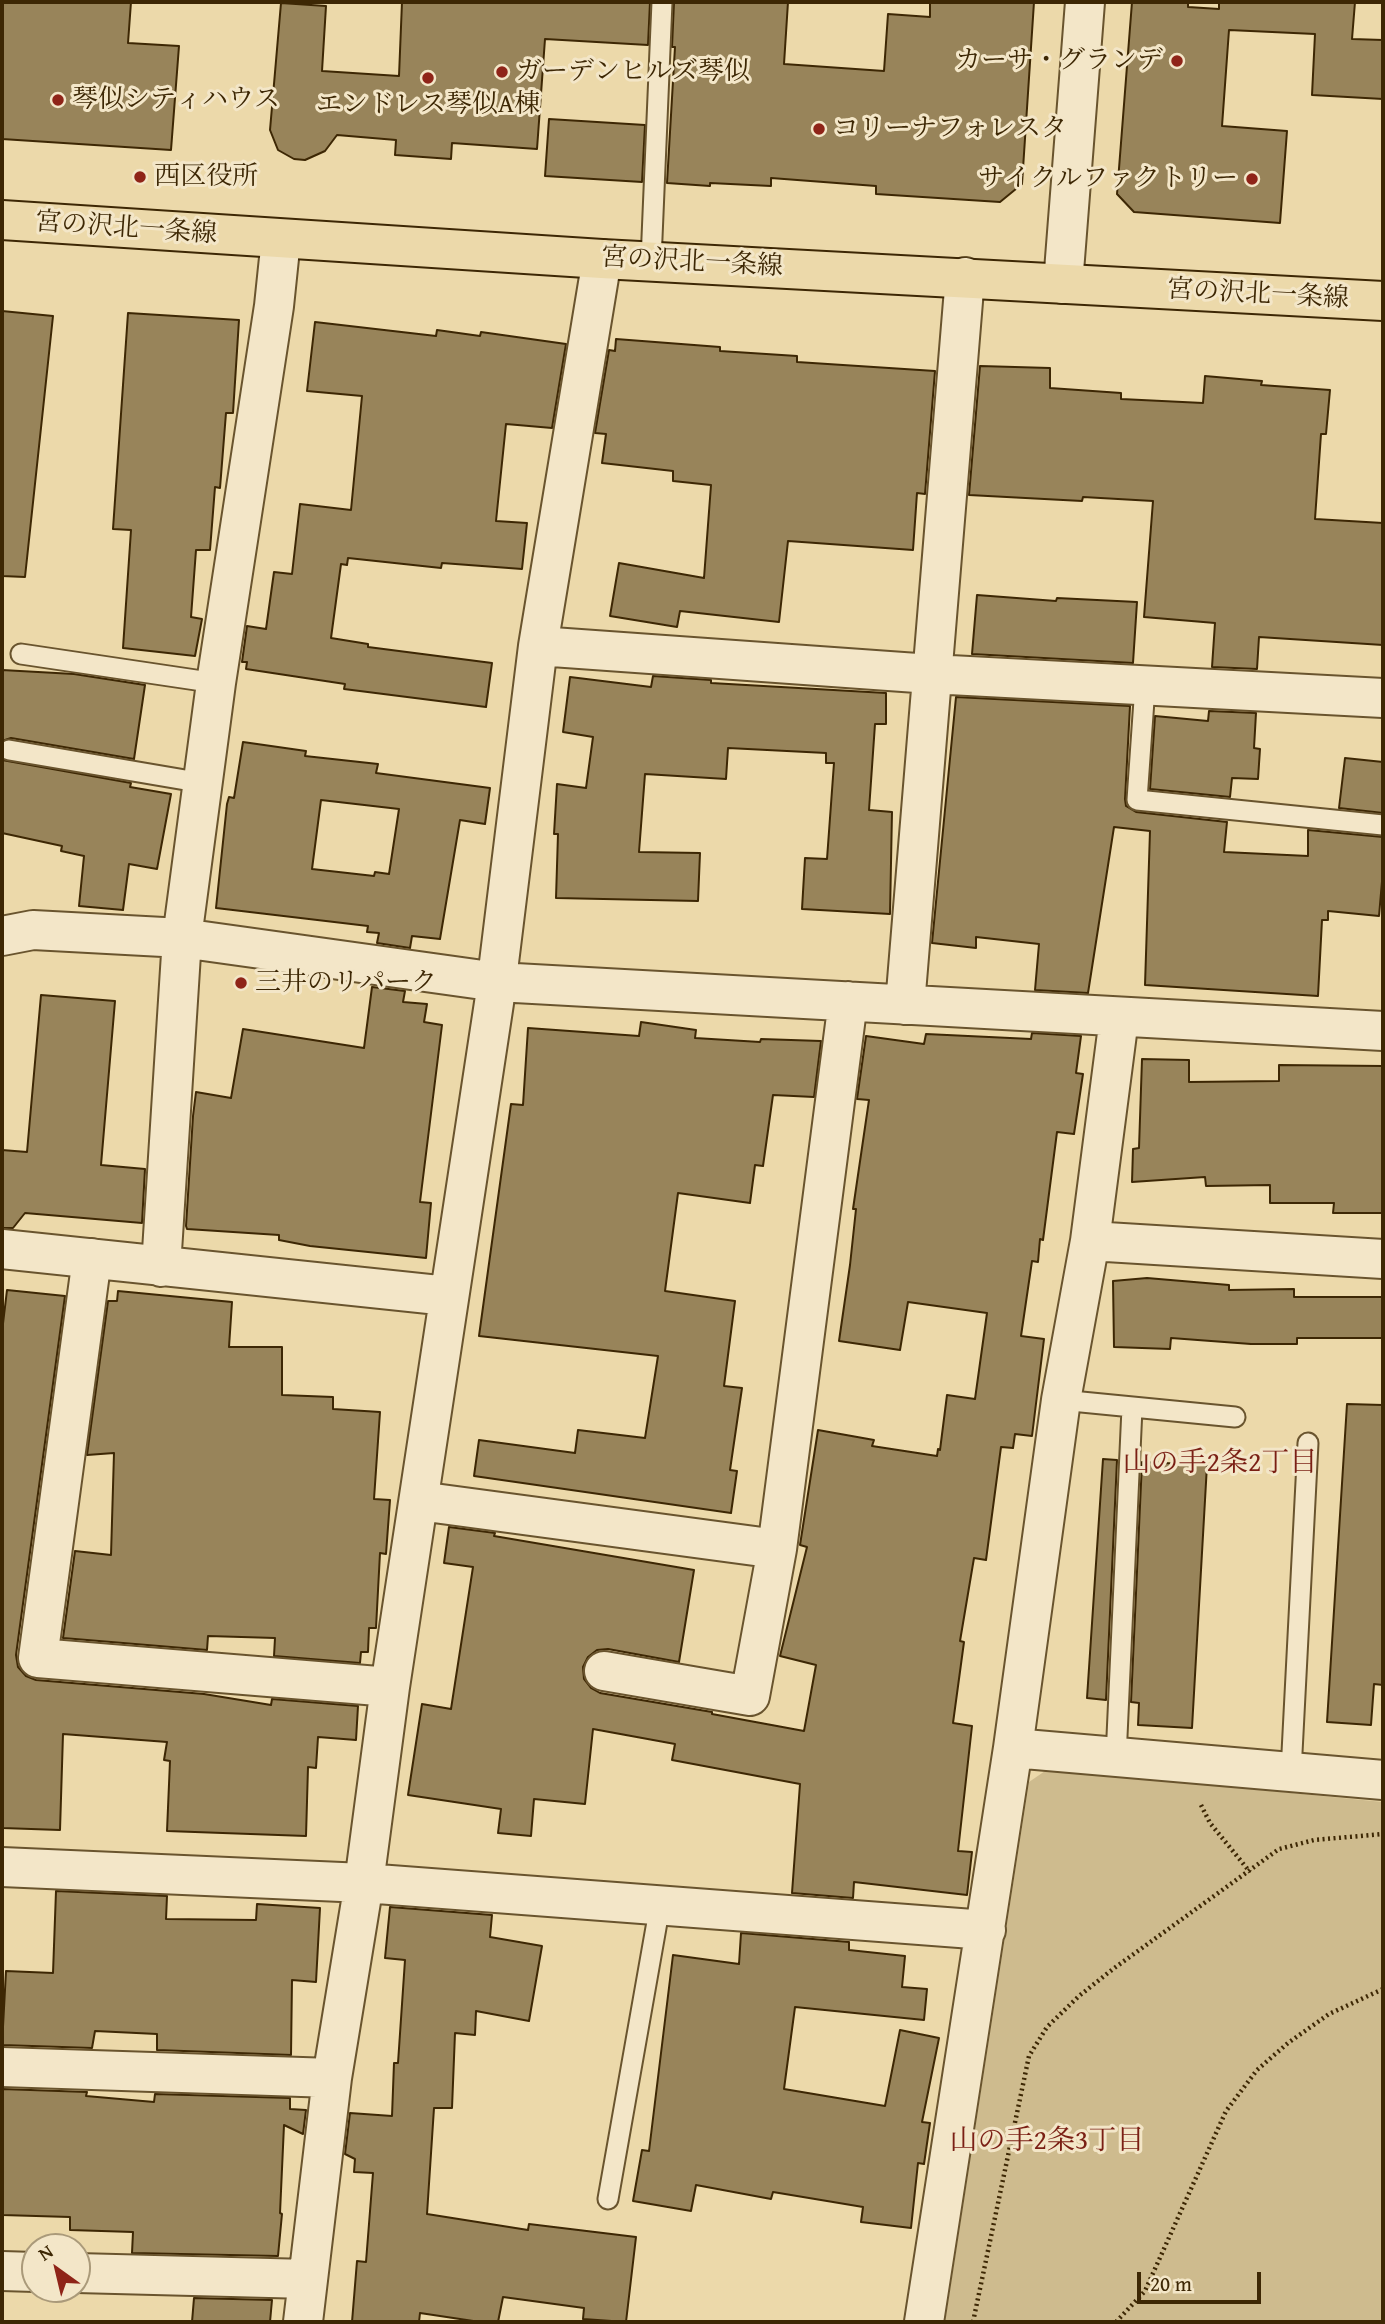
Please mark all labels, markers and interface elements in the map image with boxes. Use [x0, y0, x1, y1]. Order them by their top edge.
place label: カーサ・グランデ [955, 45, 1163, 77]
marker: カーサ・グランデ [1169, 53, 1185, 69]
place label: ガーデンヒルズ琴似 [516, 56, 750, 88]
marker: ガーデンヒルズ琴似 [494, 64, 510, 80]
marker: エンドレス琴似A棟 [420, 70, 436, 86]
place label: 琴似シティハウス [72, 84, 280, 116]
place label: エンドレス琴似A棟 [316, 89, 540, 121]
marker: 琴似シティハウス [50, 92, 66, 108]
place label: コリーナフォレスタ [833, 113, 1067, 145]
marker: コリーナフォレスタ [811, 121, 827, 137]
place label: 西区役所 [154, 161, 258, 193]
place label: サイクルファクトリー [978, 163, 1238, 195]
marker: 西区役所 [132, 169, 148, 185]
marker: サイクルファクトリー [1244, 171, 1260, 187]
street label: 宮の沢北一条線 [34, 207, 218, 251]
street label: 宮の沢北一条線 [600, 243, 784, 283]
street label: 宮の沢北一条線 [1166, 275, 1350, 315]
place label: 三井のリパーク [255, 967, 437, 999]
marker: 三井のリパーク [233, 975, 249, 991]
district label: 山の手2条2丁目 [1123, 1447, 1317, 1481]
district label: 山の手2条3丁目 [950, 2125, 1144, 2159]
north arrow [21, 2233, 91, 2303]
text: N [32, 2237, 58, 2267]
scale bar [1140, 2258, 1264, 2302]
text: 20 m [1150, 2268, 1192, 2299]

